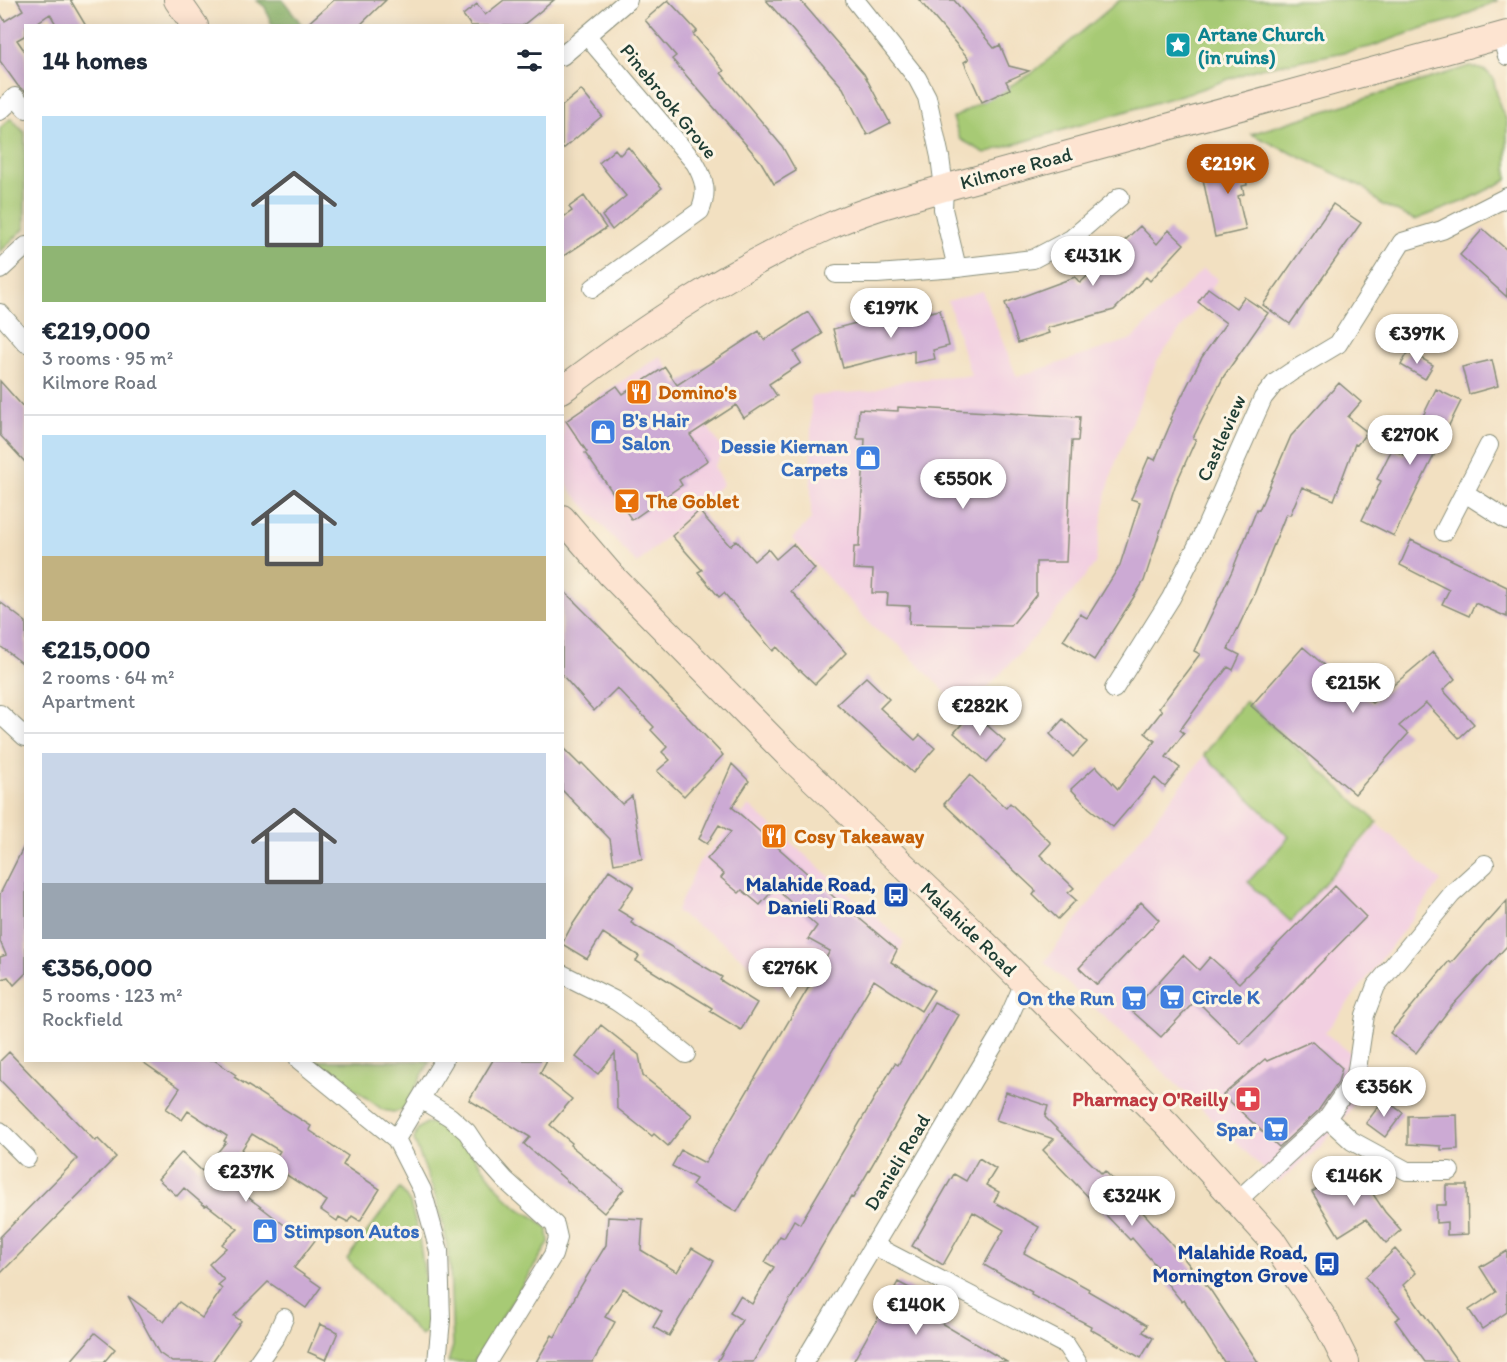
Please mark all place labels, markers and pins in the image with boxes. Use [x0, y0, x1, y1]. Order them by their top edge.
place label: Artane Church (in ruins) [1197, 22, 1325, 70]
place icon: Artane Church (in ruins) [1163, 30, 1193, 60]
pin: €219K [1186, 144, 1270, 195]
pin: €431K [1051, 236, 1135, 287]
pin: €197K [849, 288, 933, 339]
pin: €397K [1375, 314, 1459, 365]
restaurant icon: Domino's [624, 377, 654, 407]
place label: Domino's [658, 380, 737, 404]
place label: B's Hair Salon [622, 408, 689, 455]
pin: €270K [1368, 415, 1452, 466]
shop icon: B's Hair Salon [588, 417, 618, 447]
place label: Dessie Kiernan Carpets [720, 434, 849, 482]
shop icon: Dessie Kiernan Carpets [853, 443, 883, 473]
pin: €550K [921, 459, 1005, 510]
bar icon: The Goblet [612, 486, 642, 516]
place label: The Goblet [645, 489, 740, 513]
pin: €215K [1311, 663, 1395, 714]
pin: €282K [938, 686, 1022, 737]
restaurant icon: Cosy Takeaway [759, 821, 789, 851]
place label: Cosy Takeaway [794, 824, 925, 849]
place label: Malahide Road, Danieli Road [746, 872, 876, 919]
bus stop icon: Malahide Road, Danieli Road [881, 880, 911, 910]
pin: €276K [748, 948, 832, 999]
supermarket icon: Circle K [1157, 982, 1187, 1012]
supermarket icon: On the Run [1119, 983, 1149, 1013]
place label: Circle K [1192, 985, 1261, 1009]
place label: On the Run [1017, 986, 1115, 1010]
pin: €356K [1342, 1067, 1426, 1118]
pharmacy icon: Pharmacy O'Reilly [1233, 1084, 1263, 1114]
place label: Pharmacy O'Reilly [1072, 1087, 1229, 1112]
supermarket icon: Spar [1261, 1114, 1291, 1144]
place label: Spar [1216, 1117, 1256, 1142]
pin: €237K [204, 1152, 288, 1203]
pin: €146K [1312, 1156, 1396, 1207]
pin: €324K [1090, 1176, 1174, 1227]
shop icon: Stimpson Autos [250, 1216, 280, 1246]
place label: Stimpson Autos [284, 1219, 419, 1244]
place label: Malahide Road, Mornington Grove [1153, 1240, 1308, 1288]
bus stop icon: Malahide Road, Mornington Grove [1312, 1249, 1342, 1279]
pin: €140K [874, 1285, 958, 1336]

